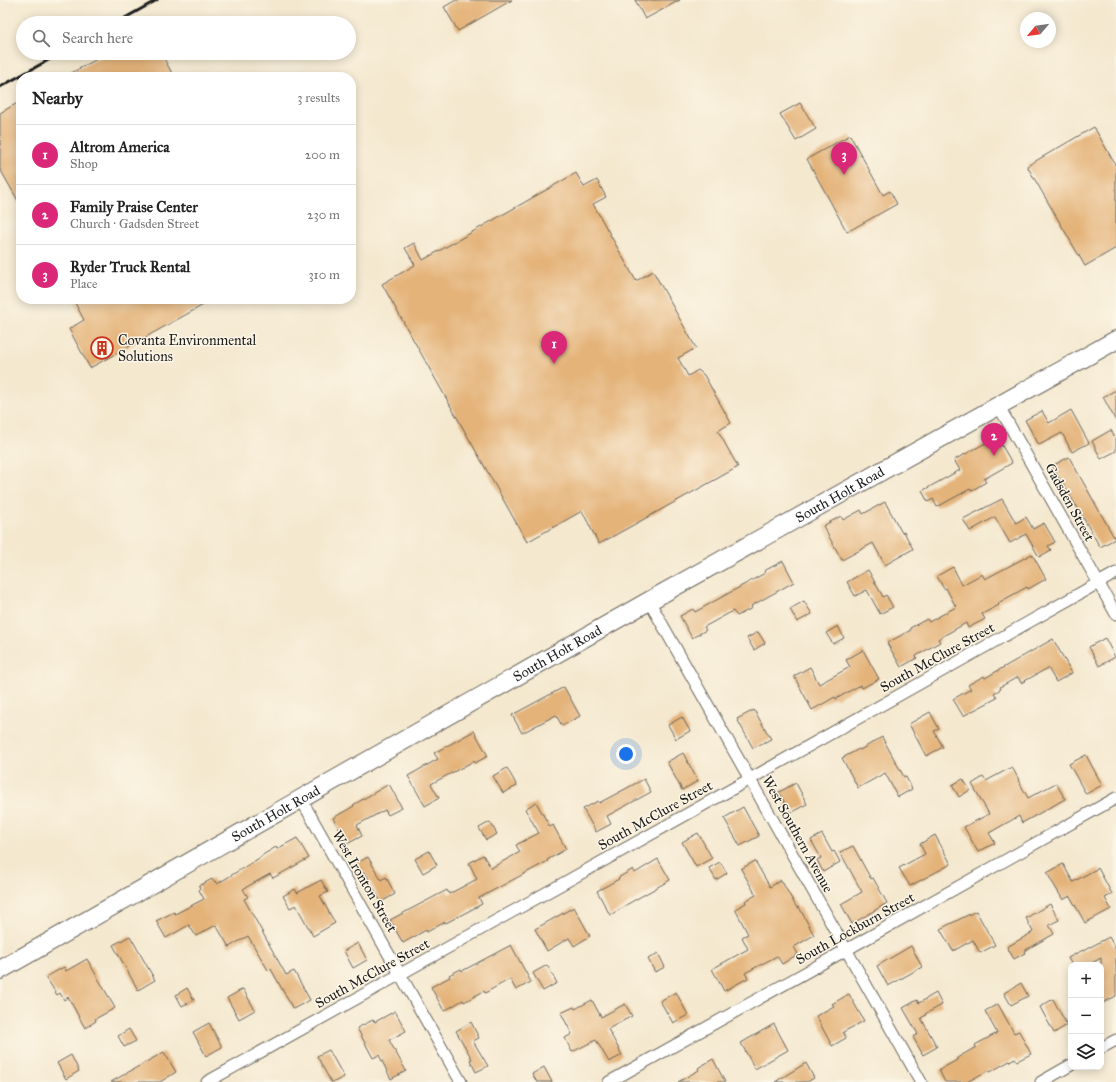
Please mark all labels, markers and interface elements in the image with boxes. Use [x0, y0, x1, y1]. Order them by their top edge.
north arrow [1020, 12, 1056, 48]
search box [16, 16, 356, 60]
icon: search [30, 27, 52, 49]
text: Search here [62, 29, 133, 47]
text: Nearby [32, 88, 83, 109]
text: 3 results [297, 90, 340, 106]
text: Altrom America [70, 138, 170, 156]
pin: 3 [831, 142, 857, 175]
text: 1 [42, 147, 48, 163]
text: 200 m [305, 147, 340, 163]
text: Shop [70, 156, 98, 172]
text: Family Praise Center [70, 198, 198, 216]
text: 2 [42, 207, 48, 223]
text: 230 m [307, 207, 340, 223]
text: Church · Gadsden Street [70, 216, 199, 232]
text: Ryder Truck Rental [70, 258, 190, 276]
text: 3 [42, 267, 48, 283]
text: 310 m [308, 267, 340, 283]
text: Place [70, 276, 97, 292]
pin: 1 [541, 331, 567, 364]
place label: Covanta Environmental Solutions [118, 332, 256, 365]
building icon: Covanta Environmental Solutions [89, 335, 115, 361]
pin: 2 [981, 423, 1007, 456]
street label: Gadsden Street [1041, 460, 1098, 544]
street label: South Holt Road [793, 463, 887, 526]
street label: South McClure Street [877, 619, 997, 696]
street label: South Holt Road [510, 622, 605, 685]
your location [616, 744, 636, 764]
street label: West Southern Avenue [758, 773, 837, 896]
street label: South McClure Street [595, 777, 715, 854]
street label: South Holt Road [229, 782, 323, 846]
street label: West Ironton Street [328, 827, 401, 935]
street label: South Lockburn Street [793, 889, 918, 968]
street label: South McClure Street [312, 935, 432, 1012]
map controls [1068, 962, 1104, 1070]
button: + [1068, 962, 1104, 998]
button: − [1068, 998, 1104, 1034]
button: layers [1068, 1034, 1104, 1070]

